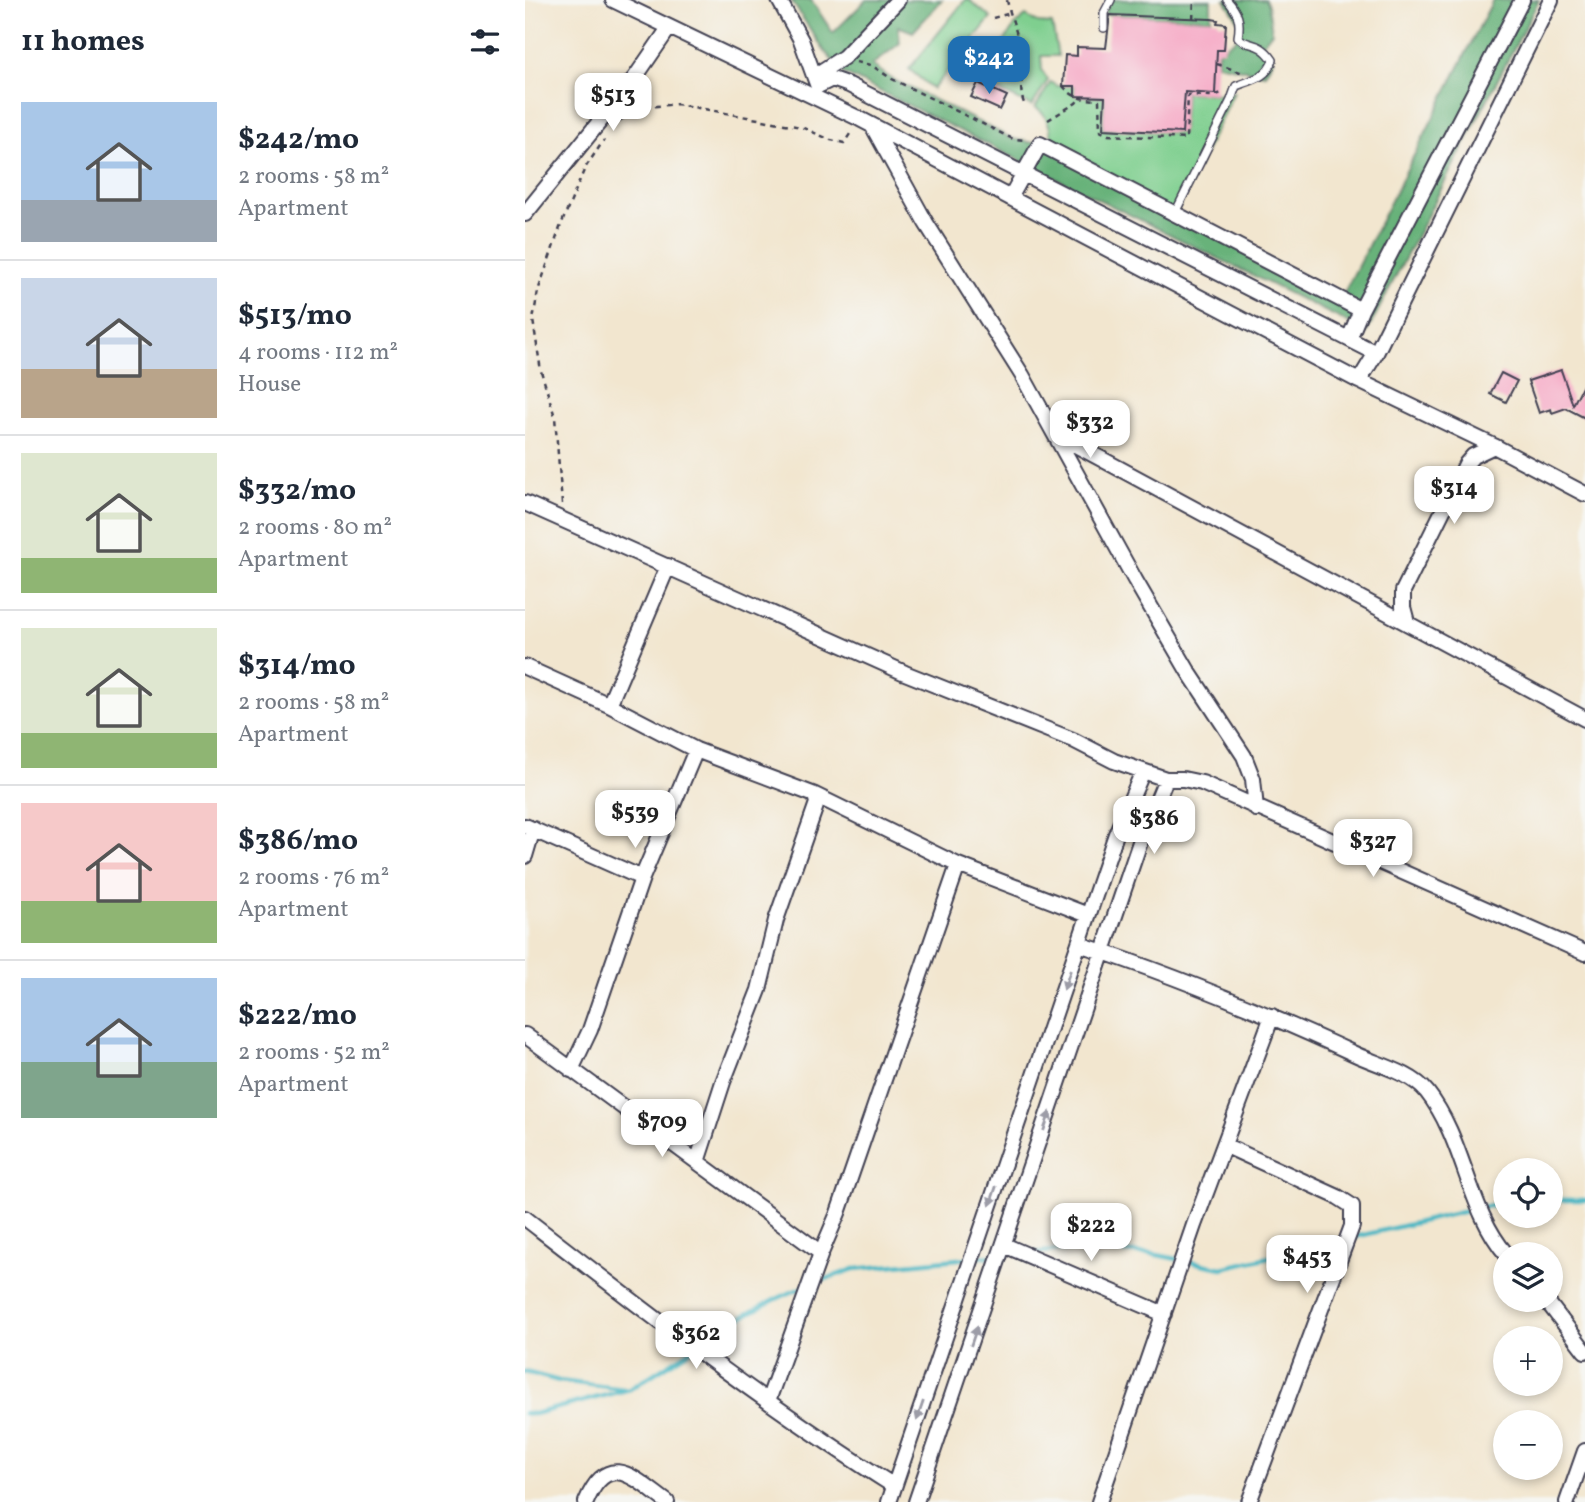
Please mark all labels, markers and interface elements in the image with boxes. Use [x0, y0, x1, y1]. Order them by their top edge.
text: 11 homes [21, 21, 145, 63]
icon: filters [466, 23, 504, 61]
pin: $242 [948, 36, 1030, 96]
text: $242 [964, 43, 1014, 75]
pin: $513 [572, 74, 654, 133]
text: $513 [591, 80, 635, 112]
text: $242/mo [238, 119, 359, 161]
icon: home [77, 130, 161, 214]
text: 2 rooms · 58 m² [238, 161, 389, 193]
text: Apartment [238, 193, 349, 225]
text: $513/mo [238, 295, 352, 337]
icon: home [77, 306, 161, 390]
text: 4 rooms · 112 m² [238, 337, 398, 369]
text: House [238, 369, 301, 401]
pin: $332 [1049, 400, 1131, 460]
text: $332 [1066, 407, 1114, 439]
pin: $314 [1413, 466, 1495, 526]
text: $332/mo [238, 470, 356, 512]
text: $314 [1430, 473, 1478, 505]
icon: home [77, 481, 161, 565]
text: 2 rooms · 80 m² [238, 512, 392, 544]
text: Apartment [238, 544, 349, 576]
text: $314/mo [238, 645, 356, 687]
icon: home [77, 656, 161, 740]
text: 2 rooms · 58 m² [238, 687, 389, 719]
text: Apartment [238, 719, 349, 751]
pin: $539 [594, 790, 676, 850]
pin: $386 [1113, 796, 1195, 856]
text: $539 [611, 797, 659, 829]
text: $386 [1129, 803, 1179, 835]
text: $386/mo [238, 820, 358, 862]
pin: $327 [1332, 820, 1414, 879]
text: $327 [1349, 826, 1397, 858]
icon: home [77, 831, 161, 915]
text: 2 rooms · 76 m² [238, 862, 389, 894]
text: Apartment [238, 894, 349, 926]
one-way arrow [1061, 970, 1072, 991]
text: $222/mo [238, 995, 357, 1037]
icon: home [77, 1006, 161, 1090]
text: 2 rooms · 52 m² [238, 1037, 390, 1069]
text: Apartment [238, 1069, 349, 1101]
pin: $709 [621, 1100, 703, 1159]
text: $709 [637, 1106, 687, 1138]
one-way arrow [1042, 1110, 1053, 1131]
map controls [1493, 1158, 1563, 1480]
button: locate [1493, 1158, 1563, 1228]
one-way arrow [987, 1185, 998, 1206]
pin: $222 [1050, 1204, 1132, 1263]
text: $222 [1067, 1210, 1115, 1242]
pin: $453 [1266, 1236, 1348, 1295]
text: $453 [1282, 1242, 1332, 1274]
button: layers [1493, 1242, 1563, 1312]
pin: $362 [655, 1312, 737, 1371]
text: $362 [671, 1318, 721, 1350]
one-way arrow [969, 1326, 980, 1347]
button: + [1493, 1326, 1563, 1396]
one-way arrow [914, 1401, 925, 1422]
button: − [1493, 1410, 1563, 1480]

